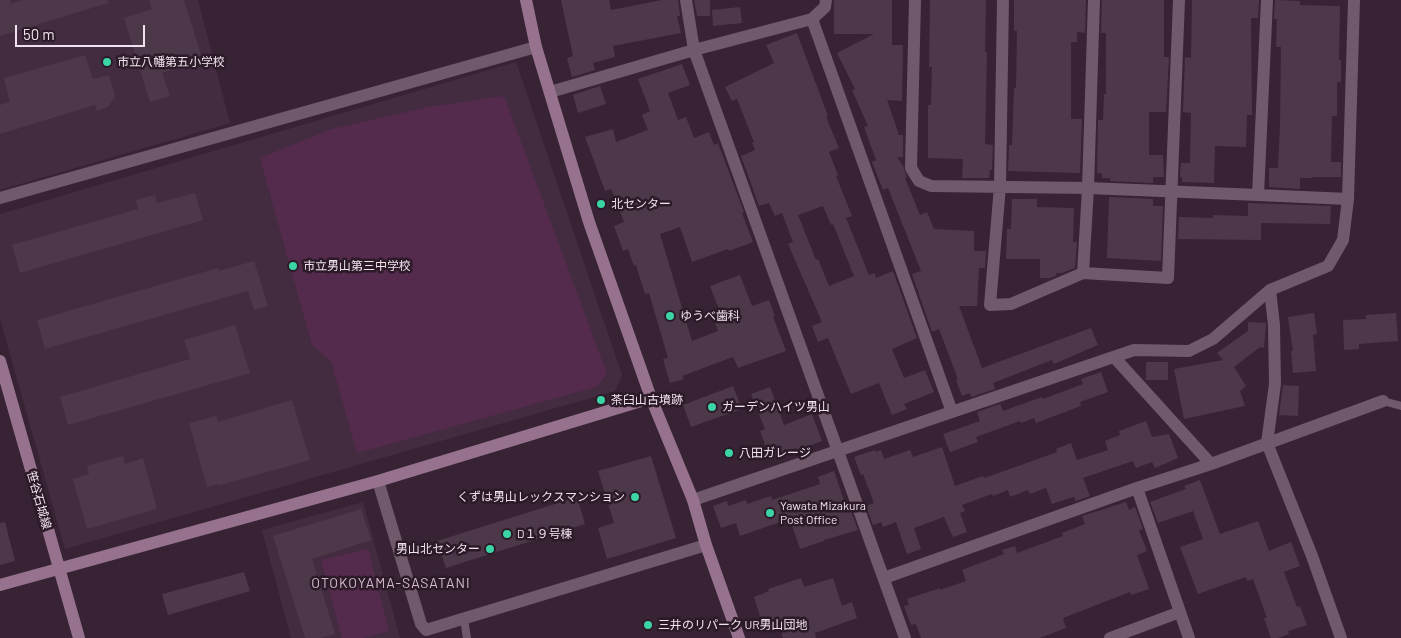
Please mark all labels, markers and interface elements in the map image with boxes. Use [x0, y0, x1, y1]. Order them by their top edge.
scale bar [18, 15, 148, 47]
text: 50 m [23, 25, 55, 43]
place label: 市立八幡第五小学校 [117, 55, 225, 69]
marker: 市立八幡第五小学校 [101, 56, 113, 68]
place label: 北センター [611, 197, 671, 211]
marker: 北センター [595, 198, 607, 210]
place label: 市立男山第三中学校 [303, 259, 411, 273]
marker: 市立男山第三中学校 [287, 260, 299, 272]
place label: ゆうべ歯科 [680, 309, 740, 323]
marker: ゆうべ歯科 [664, 310, 676, 322]
place label: 茶臼山古墳跡 [611, 393, 683, 407]
marker: 茶臼山古墳跡 [595, 394, 607, 406]
place label: ガーデンハイツ男山 [722, 400, 830, 414]
marker: ガーデンハイツ男山 [706, 401, 718, 413]
place label: 八田ガレージ [739, 446, 811, 460]
marker: 八田ガレージ [723, 447, 735, 459]
street label: 笹谷石城線 [24, 469, 54, 531]
place label: くずは男山レックスマンション [457, 490, 625, 504]
marker: くずは男山レックスマンション [629, 491, 641, 503]
place label: Yawata Mizakura Post Office [780, 499, 866, 527]
marker: Yawata Mizakura Post Office [764, 507, 776, 519]
place label: D１９号棟 [517, 527, 572, 541]
marker: D１９号棟 [501, 528, 513, 540]
place label: 男山北センター [396, 542, 480, 556]
marker: 男山北センター [484, 543, 496, 555]
district label: OTOKOYAMA-SASATANI [309, 575, 473, 591]
place label: 三井のリパーク UR男山団地 [658, 618, 808, 632]
marker: 三井のリパーク UR男山団地 [642, 619, 654, 631]

